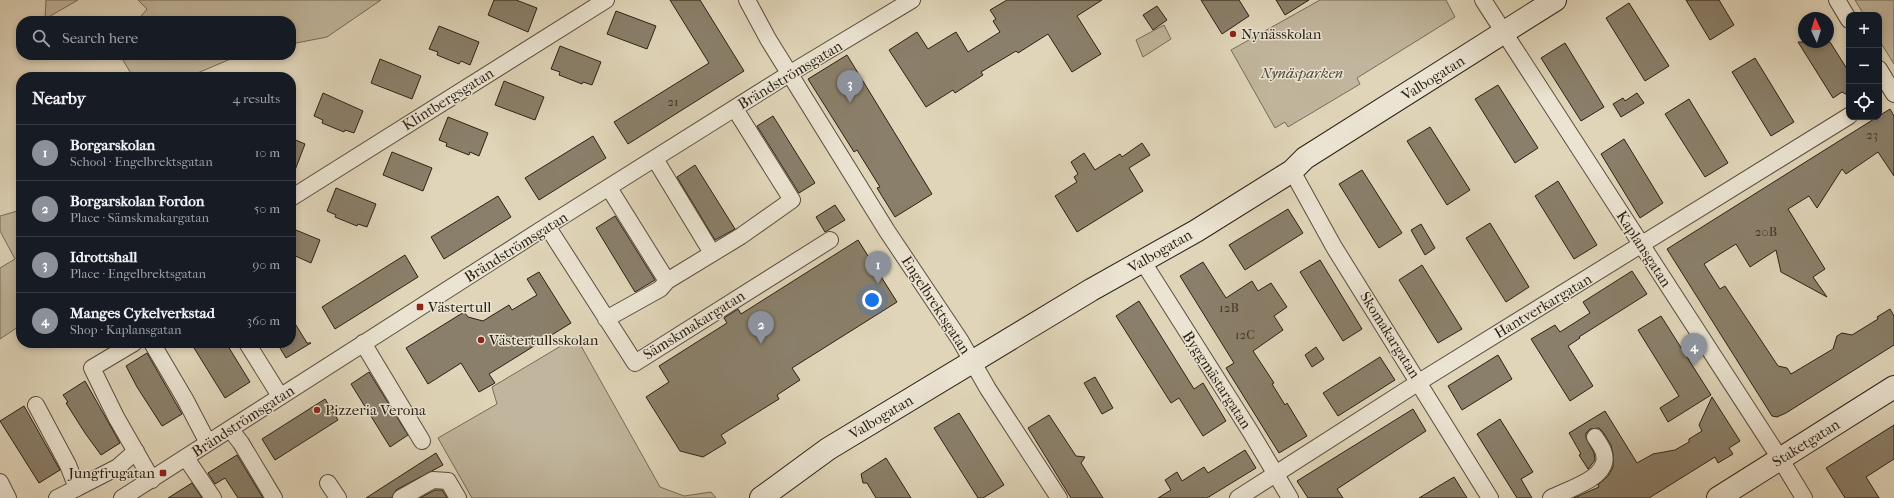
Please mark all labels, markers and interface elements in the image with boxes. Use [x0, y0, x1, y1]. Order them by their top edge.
north arrow [1798, 12, 1834, 48]
map controls [1846, 12, 1882, 120]
button: + [1846, 12, 1882, 48]
search box [16, 16, 296, 60]
place label: Nynässkolan [1241, 25, 1322, 43]
icon: search [30, 27, 52, 49]
text: Search here [62, 29, 138, 47]
marker: Nynässkolan [1228, 29, 1238, 39]
street label: Brändströmsgatan [735, 37, 846, 113]
button: − [1846, 48, 1882, 84]
street label: Valbogatan [1397, 51, 1468, 105]
street label: Klintbergsgatan [399, 64, 497, 134]
park label: Nynäsparken [1260, 64, 1343, 82]
pin: 3 [837, 70, 863, 103]
button: locate [1846, 84, 1882, 120]
text: Nearby [32, 88, 86, 108]
text: 4 results [233, 91, 280, 106]
house number: 21 [667, 94, 679, 109]
house number: 23 [1866, 127, 1878, 142]
text: Borgarskolan [70, 136, 155, 154]
text: 1 [43, 145, 47, 160]
text: 10 m [255, 145, 280, 160]
text: School · Engelbrektsgatan [70, 154, 213, 169]
text: Borgarskolan Fordon [70, 192, 205, 210]
text: 2 [42, 201, 48, 216]
text: 50 m [254, 201, 280, 216]
street label: Kaplansgatan [1613, 207, 1675, 291]
street label: Brändströmsgatan [461, 208, 571, 286]
text: Place · Sämskmakargatan [70, 210, 209, 225]
house number: 20B [1755, 224, 1777, 239]
street label: Valbogatan [1124, 225, 1196, 277]
text: Idrottshall [70, 248, 138, 266]
pin: 1 [865, 251, 891, 284]
street label: Engelbrektsgatan [898, 253, 975, 358]
text: 3 [42, 257, 48, 272]
text: 90 m [252, 257, 280, 272]
text: Place · Engelbrektsgatan [70, 266, 206, 281]
street label: Hantverkargatan [1491, 270, 1595, 342]
street label: Sämskmakargatan [640, 286, 749, 364]
street label: Skomakargatan [1356, 288, 1424, 382]
your location [862, 290, 882, 310]
place label: Västertull [427, 298, 492, 316]
house number: 12B [1219, 300, 1239, 315]
marker: Västertull [415, 302, 425, 312]
text: Manges Cykelverkstad [70, 304, 215, 322]
pin: 2 [748, 311, 774, 344]
text: 4 [41, 313, 49, 328]
text: 360 m [247, 313, 280, 328]
text: Shop · Kaplansgatan [70, 322, 181, 337]
house number: 12C [1235, 327, 1255, 342]
street label: Byggmästargatan [1179, 328, 1256, 433]
place label: Västertullsskolan [488, 331, 599, 349]
pin: 4 [1681, 333, 1707, 366]
marker: Västertullsskolan [476, 335, 486, 345]
street label: Brändströmsgatan [188, 381, 298, 461]
street label: Valbogatan [845, 391, 916, 444]
place label: Pizzeria Verona [325, 401, 427, 419]
marker: Pizzeria Verona [312, 405, 322, 415]
street label: Staketgatan [1769, 415, 1843, 471]
place label: Jungfrugatan [67, 464, 155, 482]
marker: Jungfrugatan [158, 468, 168, 478]

